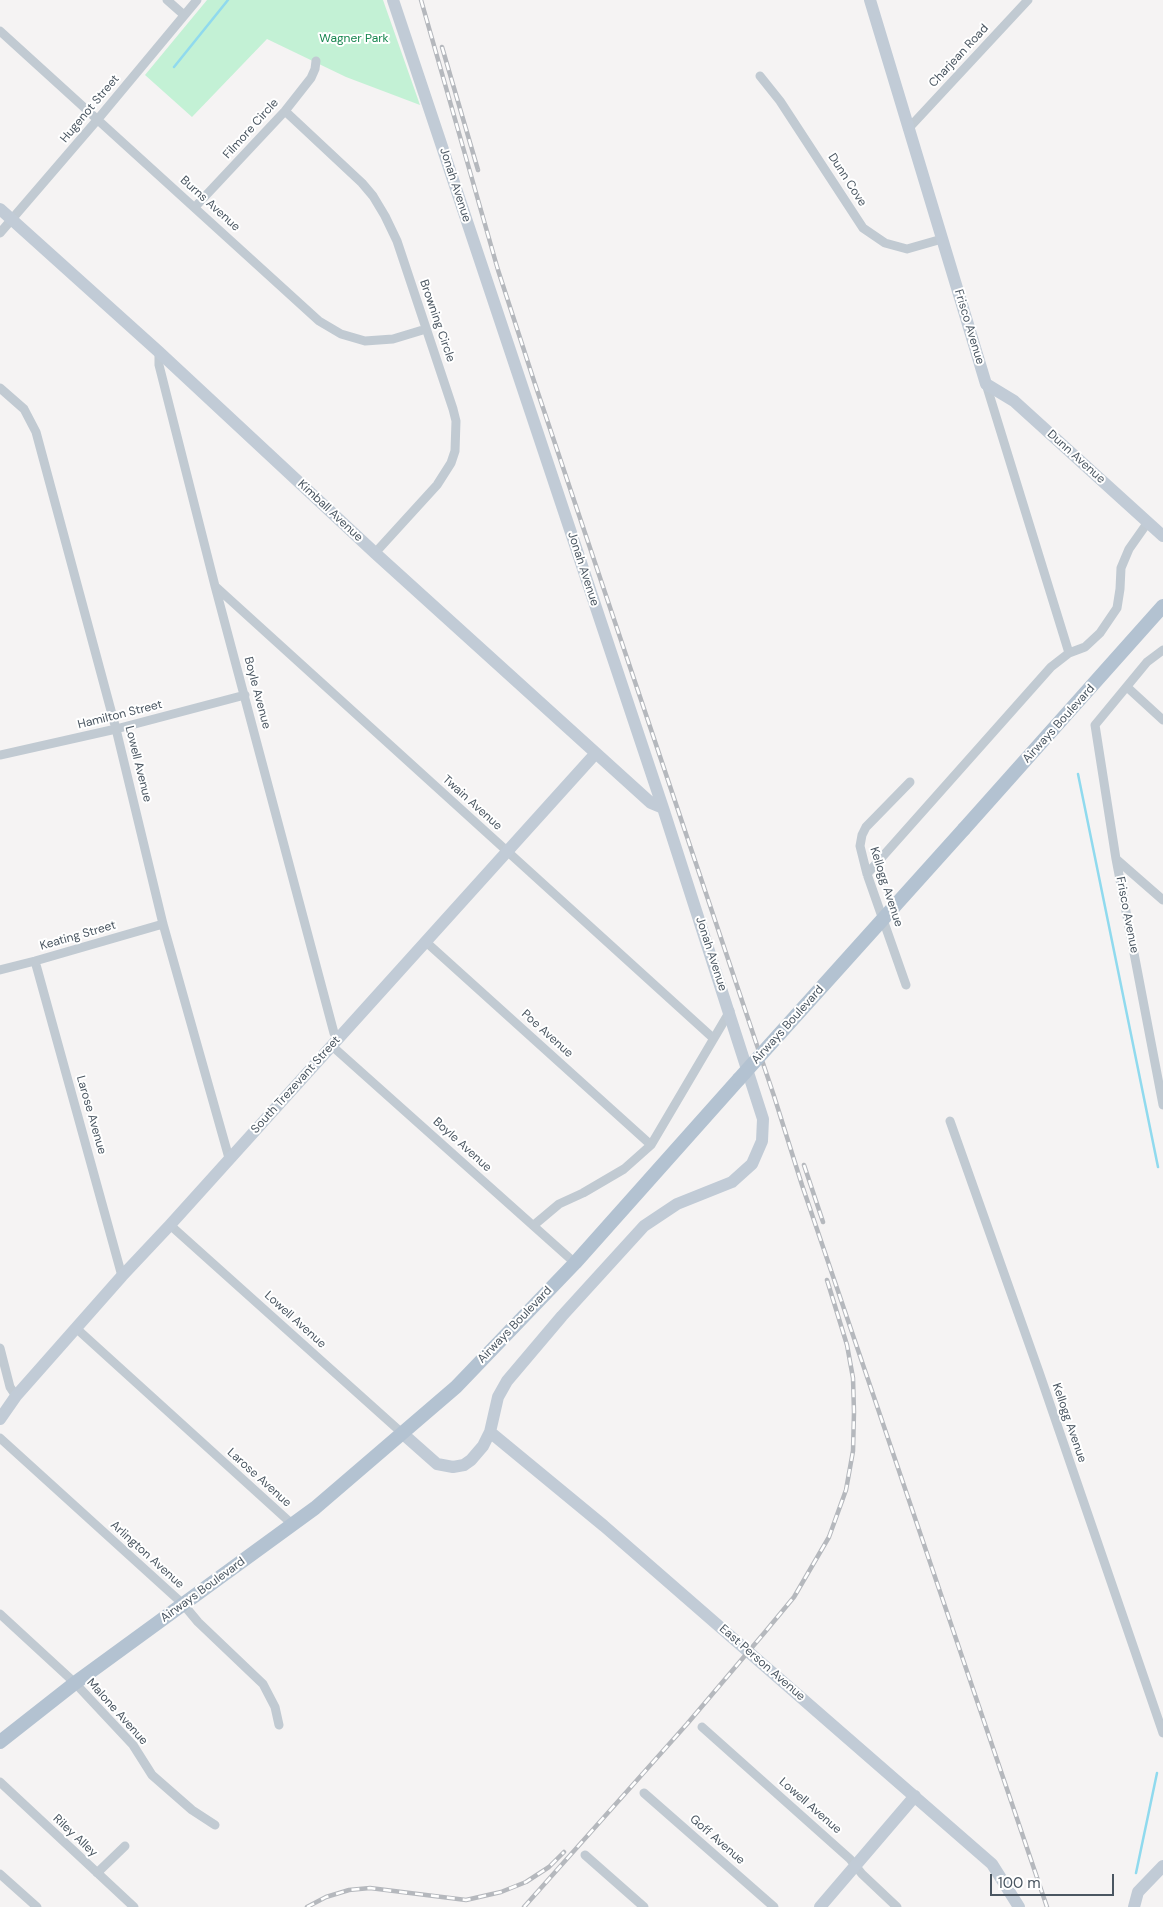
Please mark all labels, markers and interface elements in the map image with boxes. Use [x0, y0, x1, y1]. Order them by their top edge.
street label: Charjean Road [926, 22, 992, 90]
park label: Wagner Park [319, 32, 389, 46]
street label: Hugenot Street [57, 72, 123, 146]
street label: Filmore Circle [220, 96, 282, 162]
street label: Jonah Avenue [436, 146, 474, 224]
street label: Dunn Cove [825, 151, 869, 209]
street label: Burns Avenue [177, 173, 243, 235]
street label: Browning Circle [416, 278, 458, 364]
street label: Frisco Avenue [951, 288, 987, 366]
street label: Dunn Avenue [1044, 427, 1108, 487]
street label: Kimball Avenue [294, 477, 366, 545]
street label: Jonah Avenue [564, 530, 602, 608]
street label: Boyle Avenue [240, 655, 274, 731]
street label: Airways Boulevard [1020, 682, 1098, 766]
street label: Hamilton Street [76, 698, 164, 732]
street label: Lowell Avenue [122, 724, 154, 804]
street label: Twain Avenue [439, 772, 505, 834]
street label: Kellogg Avenue [866, 845, 906, 929]
street label: Frisco Avenue [1113, 875, 1141, 955]
street label: Jonah Avenue [692, 915, 730, 993]
street label: Keating Street [38, 918, 118, 954]
street label: Airways Boulevard [749, 983, 827, 1067]
street label: Poe Avenue [518, 1007, 576, 1061]
street label: South Trezevant Street [248, 1033, 344, 1137]
street label: Larose Avenue [73, 1074, 109, 1156]
street label: Boyle Avenue [430, 1115, 494, 1175]
street label: Airways Boulevard [475, 1284, 555, 1366]
street label: Lowell Avenue [261, 1289, 329, 1351]
street label: Kellogg Avenue [1049, 1381, 1089, 1465]
street label: Larose Avenue [224, 1446, 294, 1510]
street label: Arlington Avenue [107, 1518, 187, 1592]
street label: Airways Boulevard [158, 1555, 248, 1625]
street label: East Person Avenue [716, 1622, 808, 1704]
street label: Malone Avenue [84, 1676, 150, 1748]
street label: Lowell Avenue [776, 1775, 844, 1837]
street label: Riley Alley [50, 1812, 100, 1860]
street label: Goff Avenue [686, 1812, 748, 1868]
scale bar [993, 1864, 1117, 1896]
text: 100 m [998, 1873, 1041, 1893]

